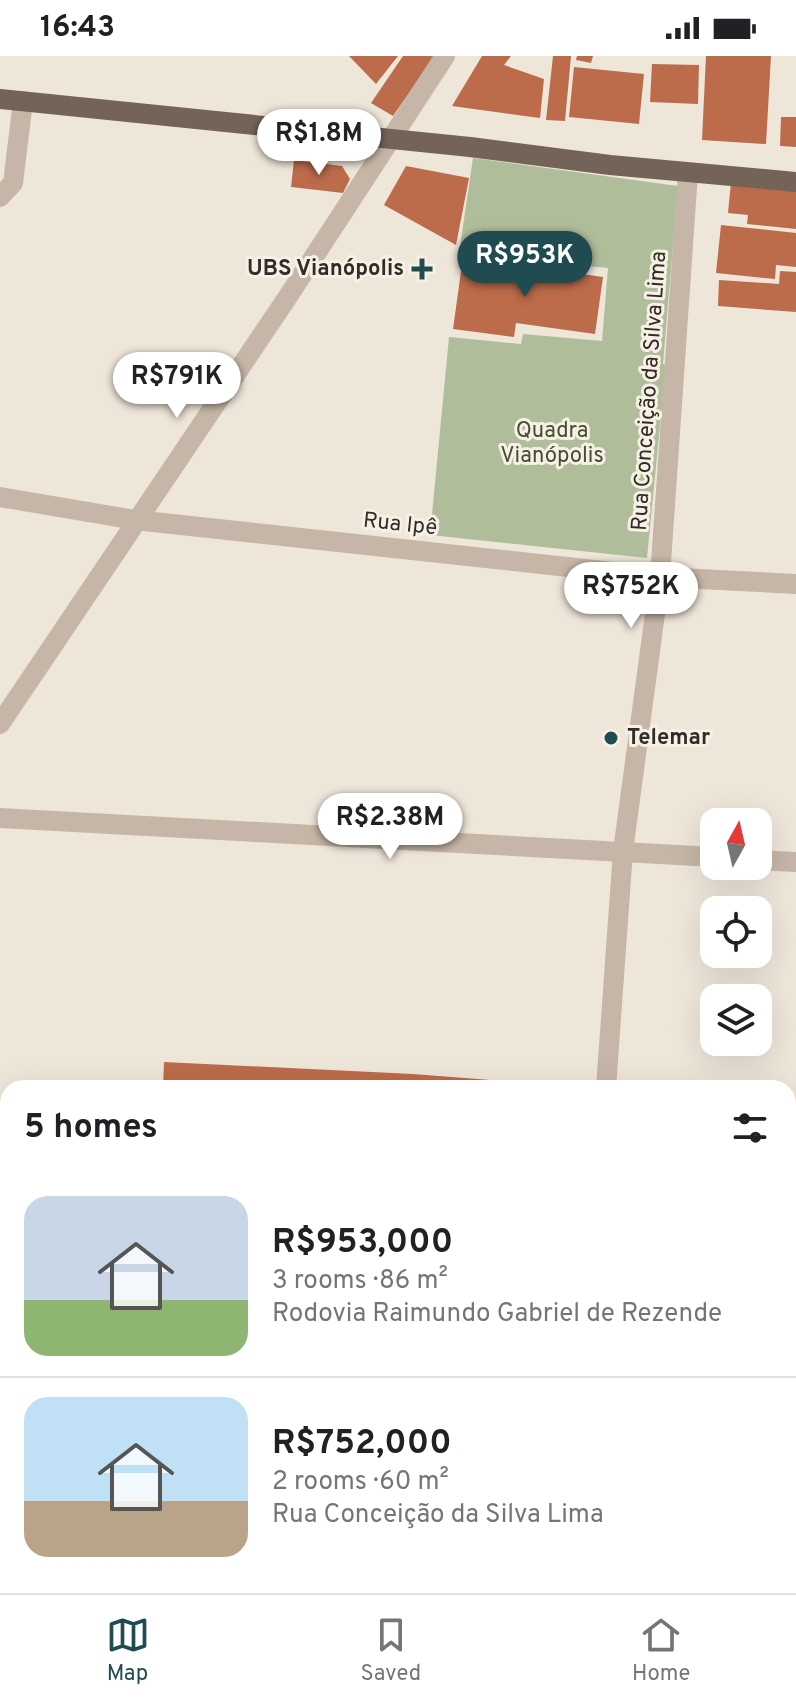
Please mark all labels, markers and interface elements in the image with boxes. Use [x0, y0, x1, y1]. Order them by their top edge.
text: 16:43 [40, 10, 115, 47]
pin: R$1.8M [254, 109, 384, 177]
text: R$1.8M [275, 118, 363, 151]
pin: R$953K [460, 231, 590, 299]
text: R$953K [475, 240, 575, 273]
street label: Rua Conceição da Silva Lima [627, 250, 673, 532]
place label: UBS Vianópolis [247, 256, 404, 283]
marker: UBS Vianópolis [411, 258, 433, 280]
pin: R$791K [112, 352, 242, 420]
text: R$791K [131, 361, 223, 394]
park label: Quadra Vianópolis [500, 418, 604, 470]
street label: Rua Ipê [362, 508, 438, 542]
pin: R$752K [566, 562, 696, 630]
text: R$752K [582, 571, 680, 604]
place label: Telemar [627, 725, 710, 752]
marker: Telemar [602, 729, 620, 747]
pin: R$2.38M [316, 793, 464, 861]
text: R$2.38M [336, 802, 444, 835]
north arrow [700, 808, 772, 880]
map controls [700, 808, 772, 1056]
button: locate [700, 896, 772, 968]
button: layers [700, 984, 772, 1056]
icon: filters [728, 1106, 772, 1150]
text: 5 homes [24, 1107, 158, 1150]
text: R$953,000 [272, 1222, 453, 1265]
icon: home [88, 1228, 184, 1324]
text: 3 rooms · 86 m² [272, 1265, 448, 1298]
text: Rodovia Raimundo Gabriel de Rezende [272, 1298, 722, 1331]
text: R$752,000 [272, 1423, 452, 1466]
icon: home [88, 1429, 184, 1525]
text: 2 rooms · 60 m² [272, 1466, 449, 1499]
text: Rua Conceição da Silva Lima [272, 1499, 604, 1532]
tab: Map [106, 1613, 150, 1688]
tab: Saved [361, 1613, 421, 1688]
tab: Home [632, 1613, 690, 1688]

